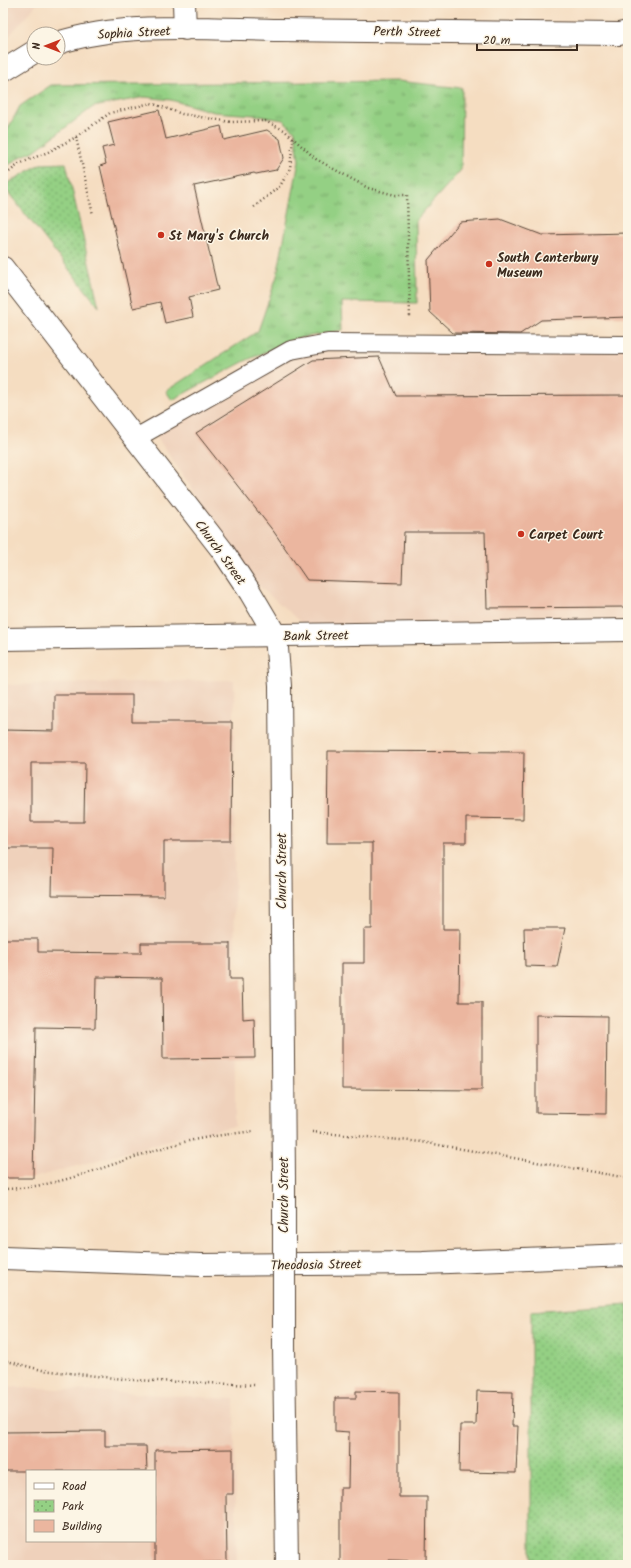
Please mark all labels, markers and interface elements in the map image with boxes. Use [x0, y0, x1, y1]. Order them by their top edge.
street label: Sophia Street [97, 21, 172, 46]
street label: Perth Street [373, 21, 442, 44]
north arrow [26, 26, 66, 66]
scale bar [477, 26, 577, 52]
text: 20 m [483, 31, 511, 50]
text: N [28, 42, 46, 49]
place label: St Mary's Church [169, 226, 269, 247]
marker: St Mary's Church [156, 230, 166, 240]
place label: South Canterbury Museum [497, 248, 599, 284]
marker: South Canterbury Museum [484, 259, 494, 269]
street label: Church Street [189, 516, 251, 591]
place label: Carpet Court [529, 525, 604, 546]
marker: Carpet Court [516, 529, 526, 539]
street label: Bank Street [283, 625, 350, 648]
street label: Church Street [272, 832, 293, 909]
street label: Church Street [274, 1156, 295, 1233]
street label: Theodosia Street [270, 1254, 363, 1277]
legend [26, 1470, 156, 1542]
text: Road [62, 1477, 87, 1496]
text: Park [62, 1497, 84, 1516]
text: Building [62, 1517, 102, 1536]

